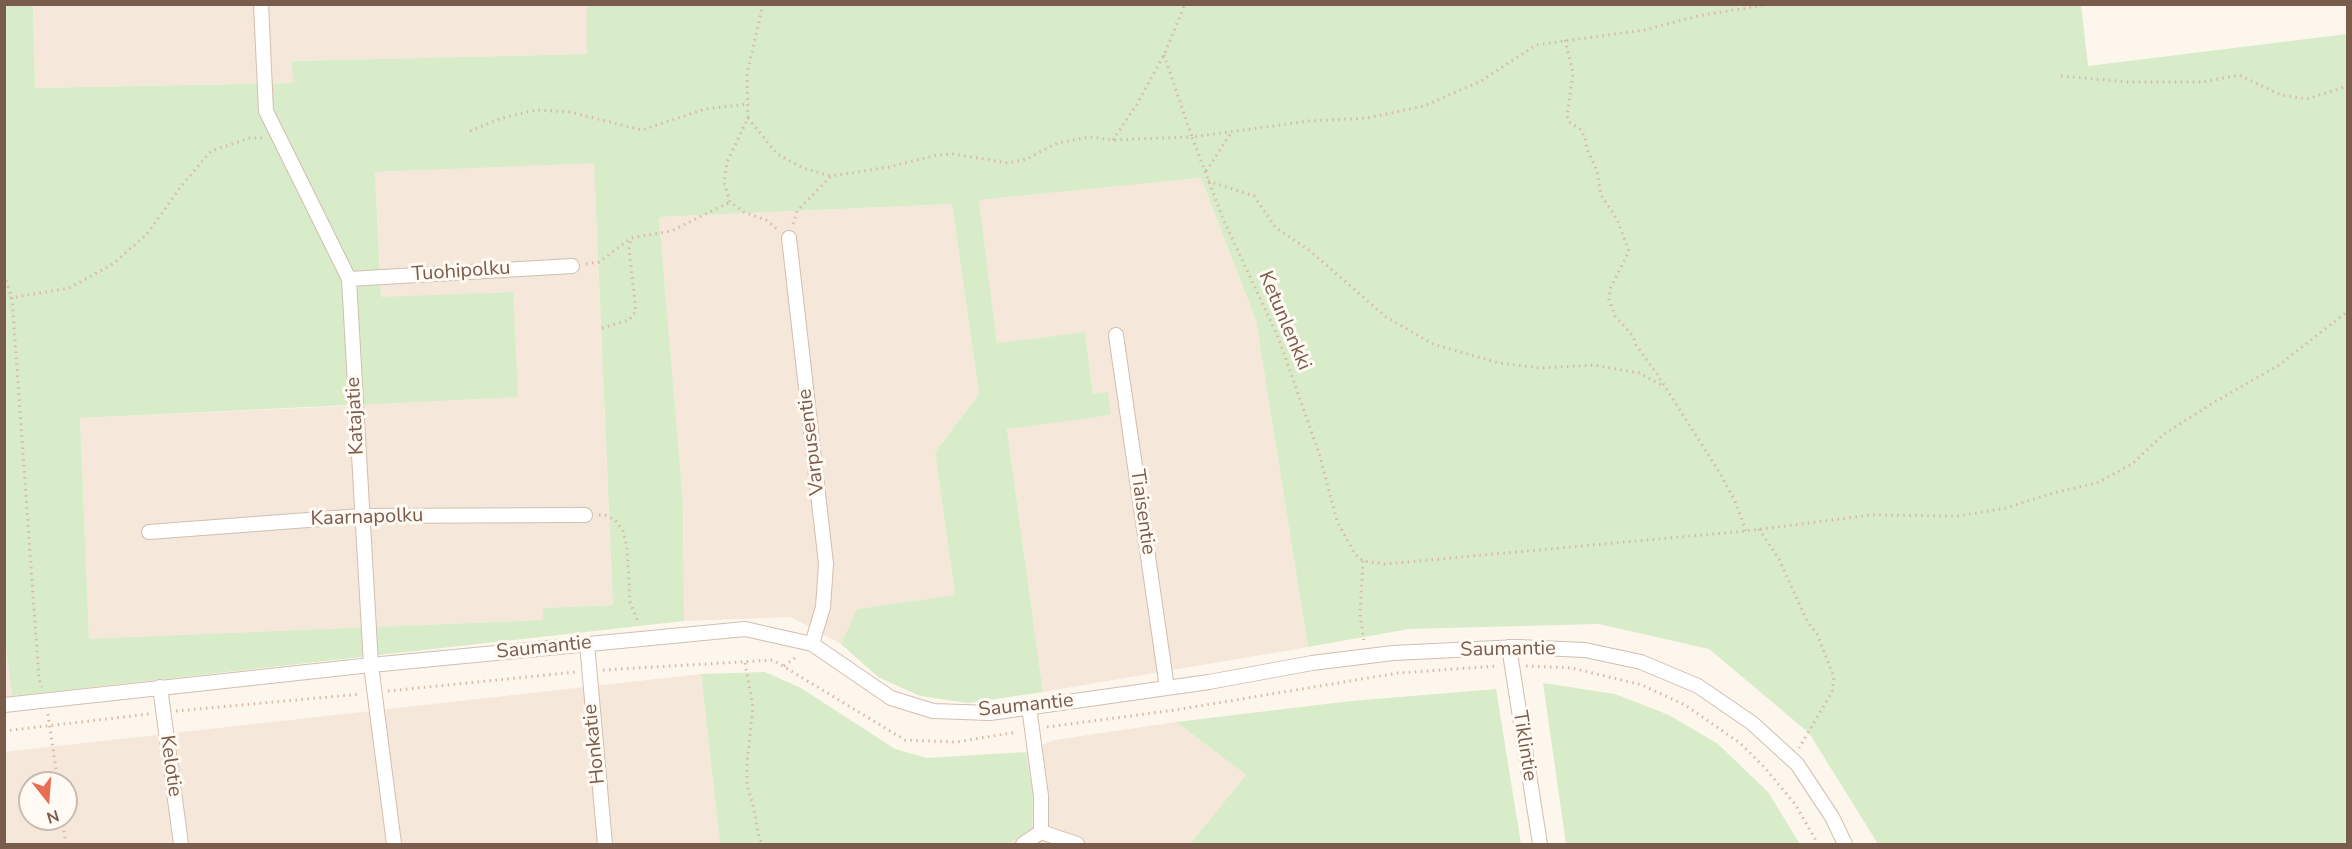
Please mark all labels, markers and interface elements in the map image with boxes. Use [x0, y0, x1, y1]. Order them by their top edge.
street label: Tuohipolku [411, 257, 511, 287]
street label: Ketunlenkki [1252, 268, 1316, 374]
street label: Katajatie [342, 376, 370, 456]
street label: Varpusentie [794, 387, 830, 497]
street label: Tiaisentie [1124, 468, 1160, 556]
street label: Kaarnapolku [310, 504, 424, 532]
street label: Saumantie [495, 631, 593, 665]
street label: Saumantie [1460, 637, 1556, 663]
street label: Saumantie [977, 689, 1075, 723]
street label: Honkatie [579, 703, 611, 785]
street label: Tiklintie [1507, 709, 1541, 783]
street label: Kelotie [154, 734, 186, 798]
north arrow [18, 771, 78, 831]
text: N [44, 804, 62, 829]

